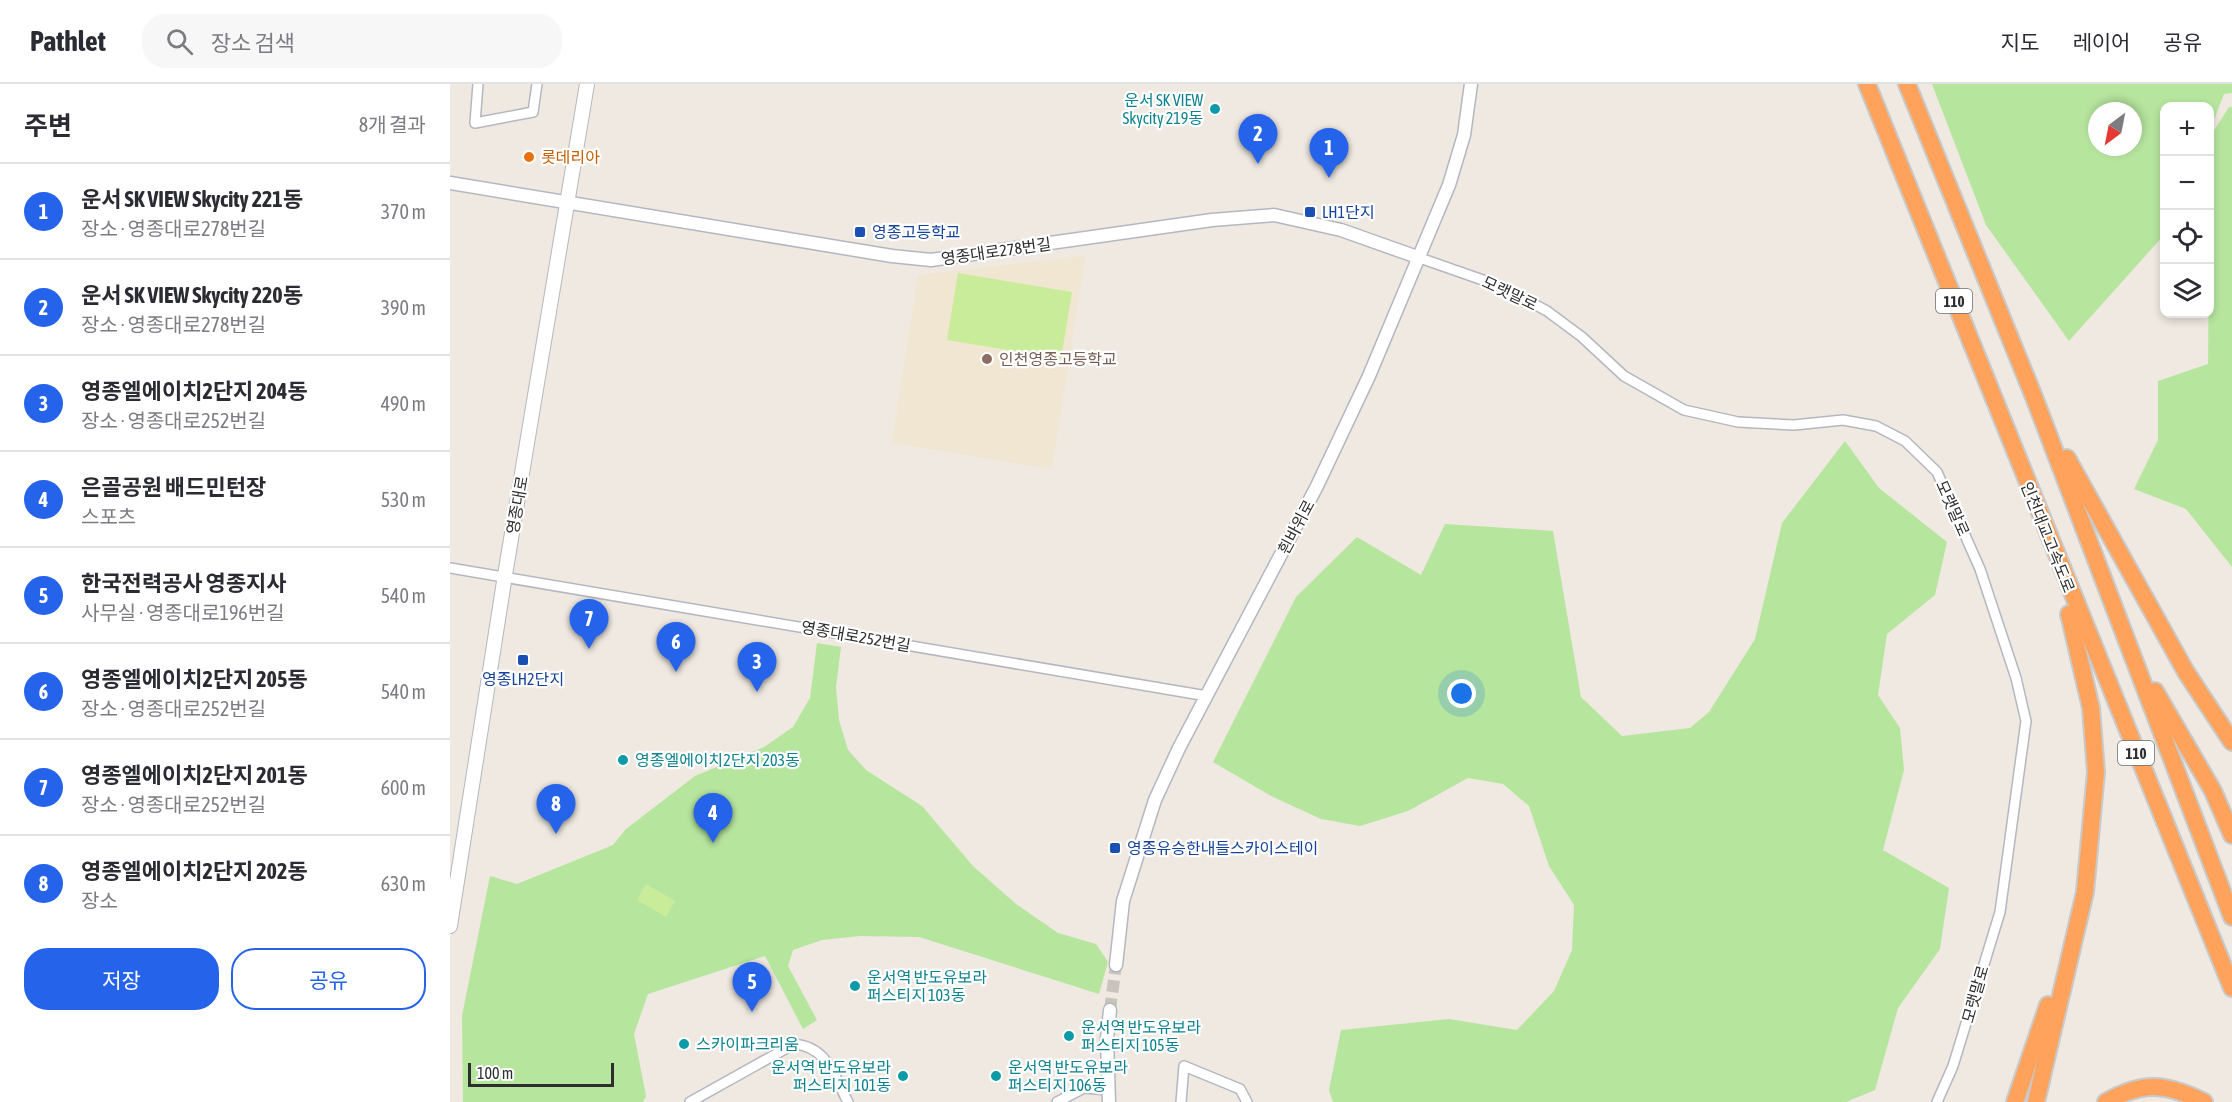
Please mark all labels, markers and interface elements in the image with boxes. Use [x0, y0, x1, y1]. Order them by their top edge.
search box [142, 14, 562, 68]
text: Pathlet [30, 25, 106, 57]
icon: search [163, 25, 196, 58]
text: 장소 검색 [211, 30, 295, 56]
text: 지도 [2001, 30, 2039, 54]
text: 레이어 [2072, 30, 2130, 54]
text: 공유 [2163, 30, 2202, 54]
place label: 운서 SK VIEW Skycity 219동 [1123, 91, 1203, 128]
marker: 운서 SK VIEW Skycity 219동 [1208, 102, 1222, 116]
north arrow [2088, 102, 2142, 156]
map controls [2160, 102, 2214, 318]
button: + [2160, 102, 2214, 156]
text: 주변 [24, 111, 72, 141]
text: 8개 결과 [359, 113, 426, 136]
pin: 2 [1238, 115, 1278, 164]
pin: 1 [1310, 128, 1348, 178]
place label: 롯데리아 [541, 148, 600, 166]
marker: 롯데리아 [522, 150, 536, 164]
button: − [2160, 156, 2214, 210]
text: 운서 SK VIEW Skycity 221동 [81, 186, 303, 212]
text: 1 [39, 200, 48, 223]
text: 370 m [381, 200, 426, 223]
place label: LH1단지 [1322, 203, 1374, 221]
marker: LH1단지 [1303, 205, 1317, 219]
button: locate [2160, 210, 2214, 264]
text: 장소 · 영종대로278번길 [81, 217, 266, 240]
place label: 영종고등학교 [872, 223, 960, 241]
marker: 영종고등학교 [853, 225, 867, 239]
street label: 영종대로278번길 [940, 234, 1052, 268]
button: layers [2160, 264, 2214, 318]
street label: 모랫말로 [1480, 272, 1541, 314]
text: 운서 SK VIEW Skycity 220동 [81, 282, 303, 308]
road number: 110 [1936, 289, 1972, 313]
text: 2 [39, 296, 48, 319]
text: 390 m [381, 296, 426, 319]
text: 장소 · 영종대로278번길 [81, 313, 266, 336]
place label: 인천영종고등학교 [999, 350, 1117, 368]
marker: 인천영종고등학교 [980, 352, 994, 366]
text: 영종엘에이치2단지 204동 [81, 378, 308, 404]
text: 3 [39, 392, 48, 415]
text: 490 m [381, 392, 426, 415]
text: 장소 · 영종대로252번길 [81, 409, 266, 432]
text: 은골공원 배드민턴장 [81, 474, 266, 500]
street label: 영종대로 [503, 474, 531, 536]
street label: 모랫말로 [1933, 477, 1973, 539]
street label: 인천대교고속도로 [2018, 479, 2079, 595]
text: 4 [39, 488, 48, 511]
text: 530 m [381, 488, 426, 511]
street label: 흰바위로 [1274, 497, 1318, 557]
text: 스포츠 [81, 505, 136, 528]
text: 한국전력공사 영종지사 [81, 570, 286, 596]
text: 5 [39, 584, 48, 607]
text: 540 m [381, 584, 426, 607]
pin: 7 [570, 600, 608, 649]
text: 사무실 · 영종대로196번길 [81, 601, 285, 624]
street label: 영종대로252번길 [800, 618, 912, 654]
pin: 6 [656, 622, 696, 672]
pin: 3 [738, 642, 776, 692]
marker: 영종LH2단지 [516, 653, 530, 667]
text: 영종엘에이치2단지 205동 [81, 666, 308, 692]
place label: 영종LH2단지 [482, 670, 564, 688]
your location [1447, 679, 1476, 708]
text: 6 [39, 680, 48, 703]
text: 540 m [381, 680, 426, 703]
text: 장소 · 영종대로252번길 [81, 697, 266, 720]
road number: 110 [2118, 741, 2154, 765]
place label: 영종엘에이치2단지 203동 [635, 751, 800, 769]
marker: 영종엘에이치2단지 203동 [616, 753, 630, 767]
text: 영종엘에이치2단지 201동 [81, 762, 308, 788]
text: 7 [39, 776, 48, 799]
text: 600 m [381, 776, 426, 799]
pin: 8 [536, 784, 576, 834]
text: 장소 · 영종대로252번길 [81, 793, 266, 816]
pin: 4 [694, 794, 732, 843]
place label: 영종유승한내들스카이스테이 [1127, 839, 1318, 857]
marker: 영종유승한내들스카이스테이 [1108, 841, 1122, 855]
text: 영종엘에이치2단지 202동 [81, 858, 308, 884]
text: 8 [39, 872, 48, 895]
text: 630 m [381, 872, 426, 895]
text: 장소 [81, 889, 118, 912]
button: 저장 [24, 948, 219, 1010]
button: 공유 [231, 948, 426, 1010]
pin: 5 [732, 962, 772, 1012]
street label: 모랫말로 [1958, 963, 1992, 1025]
place label: 운서역 반도유보라 퍼스티지 103동 [867, 968, 987, 1004]
marker: 운서역 반도유보라 퍼스티지 103동 [848, 979, 862, 993]
place label: 운서역 반도유보라 퍼스티지 105동 [1081, 1018, 1201, 1054]
marker: 운서역 반도유보라 퍼스티지 105동 [1062, 1029, 1076, 1043]
place label: 스카이파크리움 [696, 1035, 799, 1053]
marker: 스카이파크리움 [677, 1037, 691, 1051]
place label: 운서역 반도유보라 퍼스티지 101동 [771, 1058, 891, 1094]
place label: 운서역 반도유보라 퍼스티지 106동 [1008, 1058, 1128, 1094]
scale bar [468, 1060, 614, 1088]
text: 100 m [477, 1064, 513, 1082]
marker: 운서역 반도유보라 퍼스티지 101동 [896, 1069, 910, 1083]
marker: 운서역 반도유보라 퍼스티지 106동 [989, 1069, 1003, 1083]

